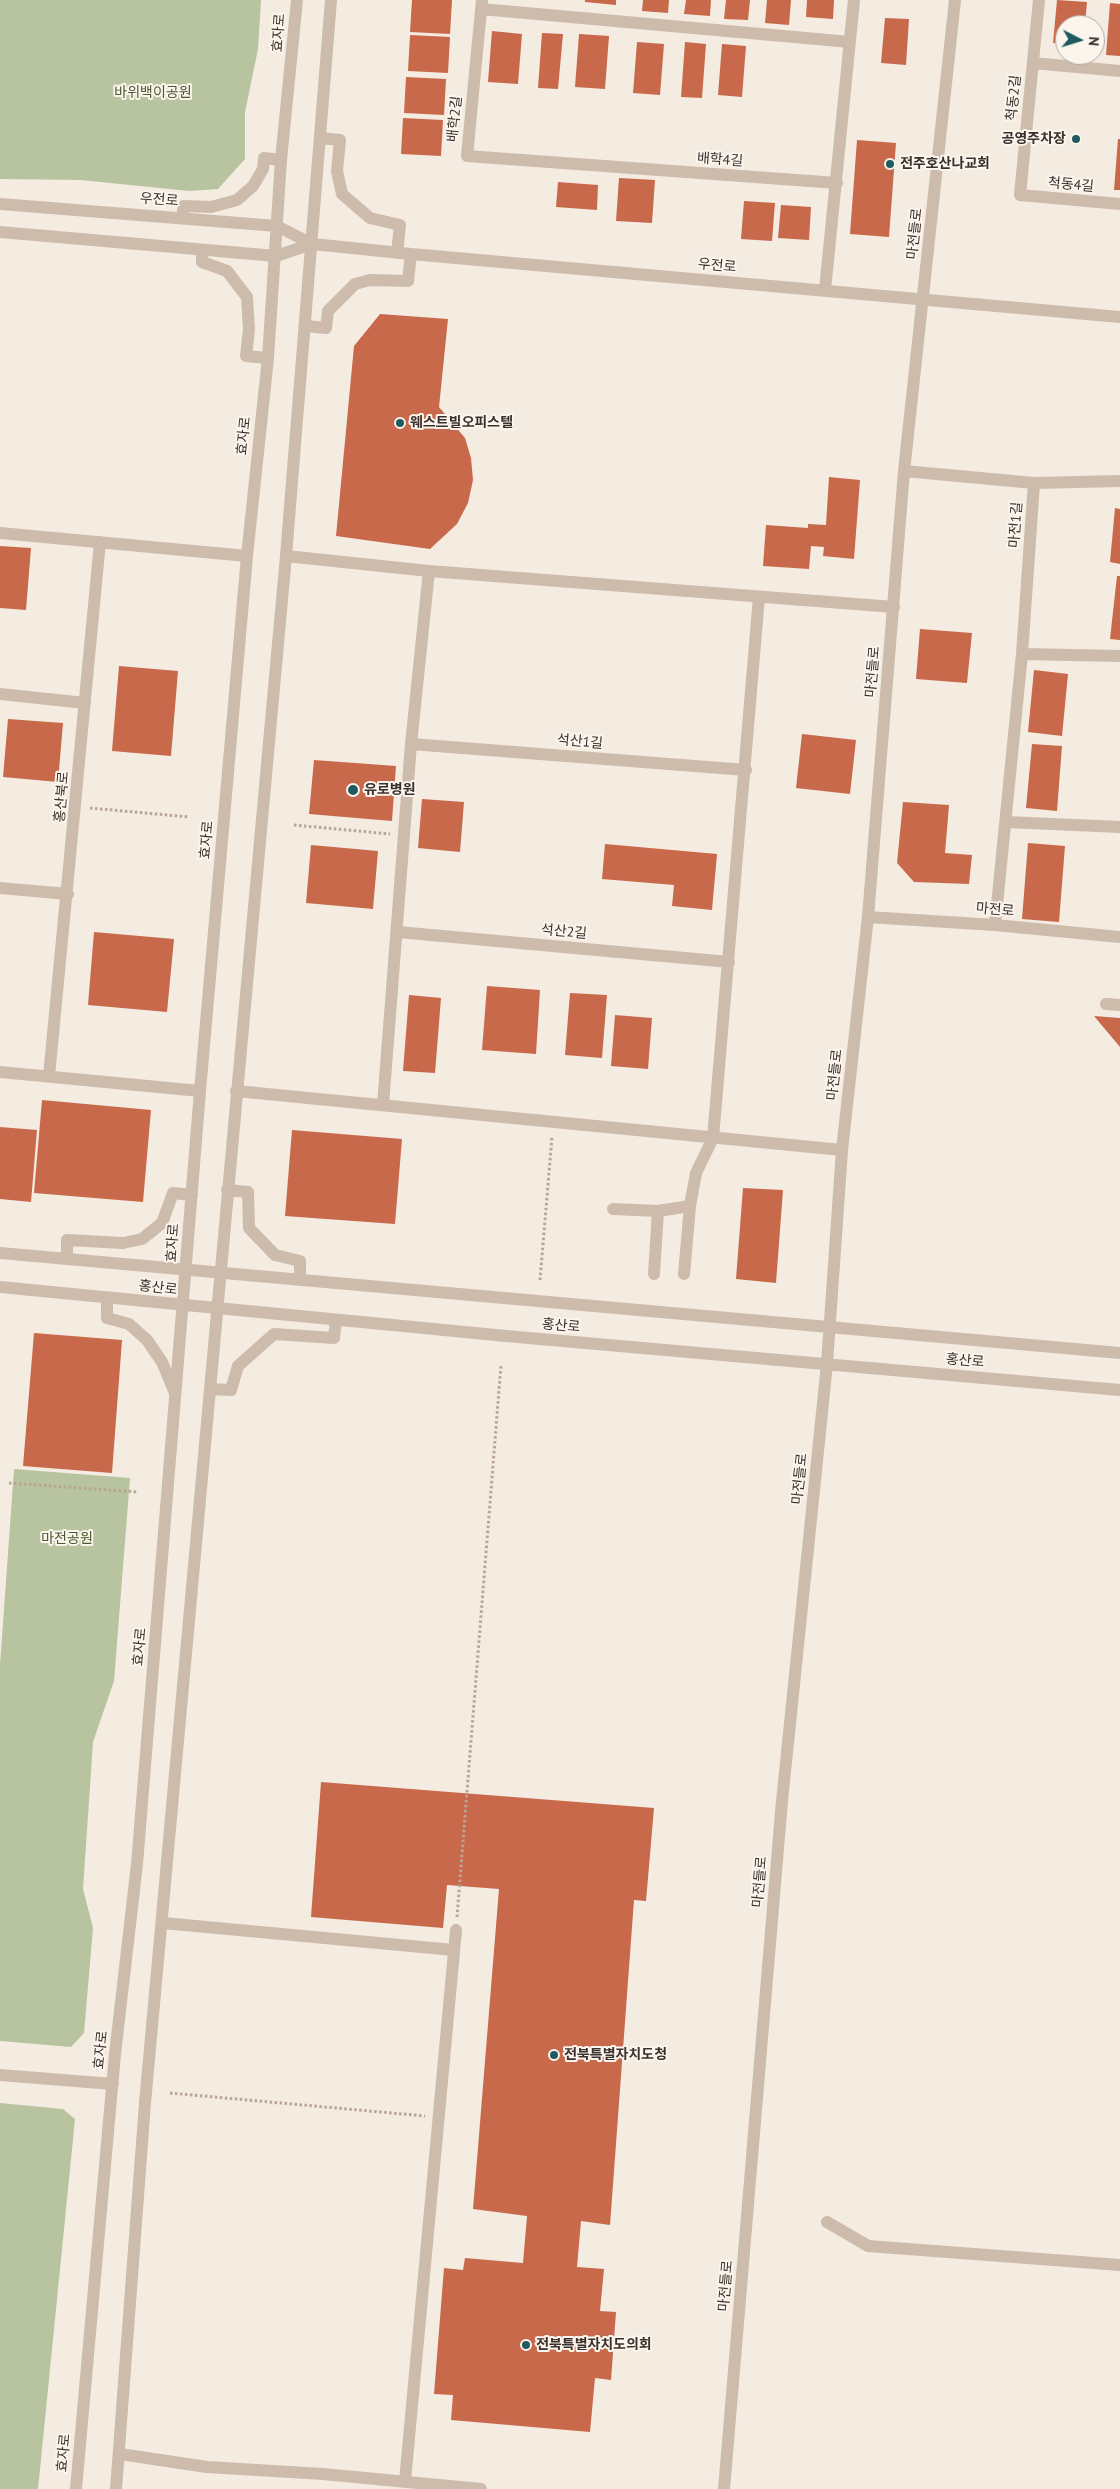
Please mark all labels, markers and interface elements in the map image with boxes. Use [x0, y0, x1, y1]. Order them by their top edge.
street label: 효자로 [269, 13, 289, 53]
north arrow [1055, 15, 1105, 65]
text: N [1085, 36, 1103, 47]
street label: 척동2길 [1003, 74, 1025, 122]
park label: 바위백이공원 [114, 85, 192, 101]
street label: 배학2길 [444, 95, 466, 143]
place label: 공영주차장 [1002, 131, 1066, 147]
marker: 공영주차장 [1070, 133, 1082, 145]
street label: 배학4길 [696, 150, 744, 170]
place label: 전주호산나교회 [900, 156, 990, 172]
marker: 전주호산나교회 [884, 158, 896, 170]
street label: 척동4길 [1047, 175, 1095, 195]
street label: 우전로 [139, 190, 179, 210]
street label: 마전들로 [904, 208, 926, 260]
street label: 우전로 [697, 256, 737, 276]
place label: 웨스트빌오피스텔 [410, 415, 513, 431]
street label: 효자로 [234, 416, 254, 456]
marker: 웨스트빌오피스텔 [394, 417, 406, 429]
street label: 마전1길 [1006, 501, 1026, 549]
street label: 마전들로 [862, 646, 884, 698]
street label: 석산1길 [556, 732, 604, 752]
street label: 홍산북로 [51, 771, 73, 823]
place label: 유로병원 [364, 782, 416, 798]
marker: 유로병원 [346, 783, 360, 797]
street label: 효자로 [197, 820, 217, 860]
street label: 마전로 [975, 900, 1015, 920]
street label: 석산2길 [540, 922, 588, 942]
street label: 마전들로 [824, 1049, 846, 1101]
street label: 효자로 [163, 1223, 183, 1263]
street label: 홍산로 [138, 1277, 178, 1299]
street label: 홍산로 [541, 1316, 581, 1336]
street label: 홍산로 [945, 1351, 985, 1371]
street label: 마전들로 [789, 1453, 811, 1505]
park label: 마전공원 [41, 1531, 93, 1547]
street label: 효자로 [130, 1627, 150, 1667]
street label: 마전들로 [749, 1856, 771, 1908]
street label: 효자로 [91, 2030, 111, 2070]
place label: 전북특별자치도청 [564, 2047, 667, 2063]
marker: 전북특별자치도청 [548, 2049, 560, 2061]
street label: 마전들로 [715, 2260, 737, 2312]
place label: 전북특별자치도의회 [536, 2337, 652, 2353]
marker: 전북특별자치도의회 [520, 2339, 532, 2351]
street label: 효자로 [54, 2433, 74, 2473]

